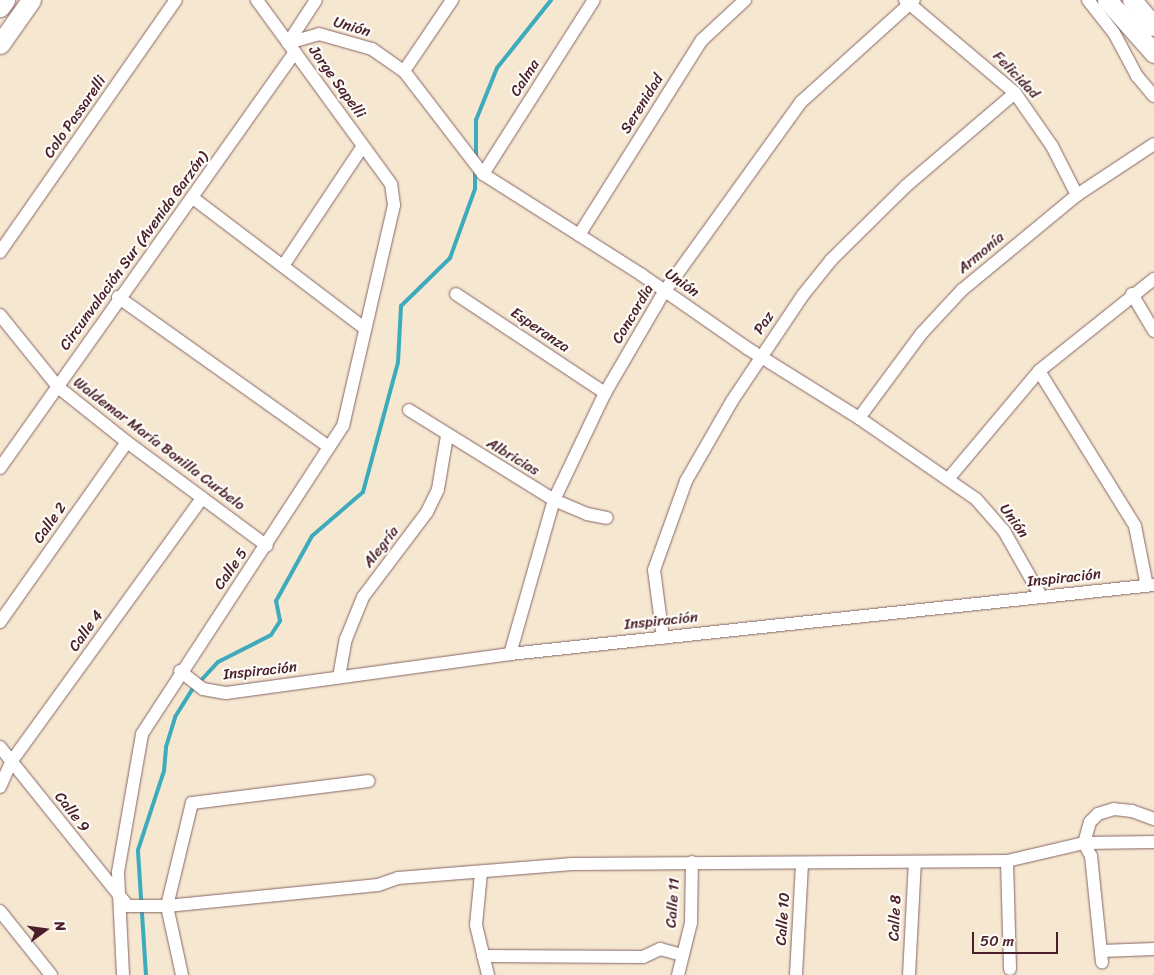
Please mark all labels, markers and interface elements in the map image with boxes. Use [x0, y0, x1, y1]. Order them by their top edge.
street label: Unión [331, 13, 373, 41]
street label: Jorge Sapelli [305, 42, 369, 122]
street label: Felicidad [989, 47, 1043, 103]
street label: Calma [507, 56, 543, 100]
street label: Serenidad [617, 71, 667, 137]
street label: Colo Passarelli [40, 72, 110, 162]
street label: Circunvalación Sur (Avenida Garzón) [56, 148, 212, 354]
street label: Armonía [954, 228, 1008, 278]
street label: Unión [661, 265, 703, 301]
street label: Concordia [608, 281, 658, 347]
street label: Esperanza [507, 304, 573, 356]
street label: Paz [750, 308, 778, 338]
street label: Waldemar María Bonilla Curbelo [70, 374, 248, 514]
street label: Albricias [483, 434, 543, 480]
street label: Calle 2 [30, 499, 70, 547]
street label: Unión [996, 500, 1032, 542]
street label: Alegría [359, 523, 403, 571]
street label: Calle 5 [210, 545, 252, 593]
street label: Inspiración [1026, 565, 1102, 591]
street label: Calle 4 [65, 607, 107, 655]
street label: Inspiración [623, 608, 699, 634]
street label: Inspiración [222, 658, 298, 684]
street label: Calle 9 [51, 788, 93, 836]
street label: Calle 11 [662, 877, 684, 929]
street label: Calle 10 [772, 892, 794, 946]
street label: Calle 8 [885, 895, 905, 941]
north arrow [20, 905, 70, 955]
text: N [47, 919, 73, 934]
scale bar [974, 922, 1060, 954]
text: 50 m [980, 928, 1014, 954]

